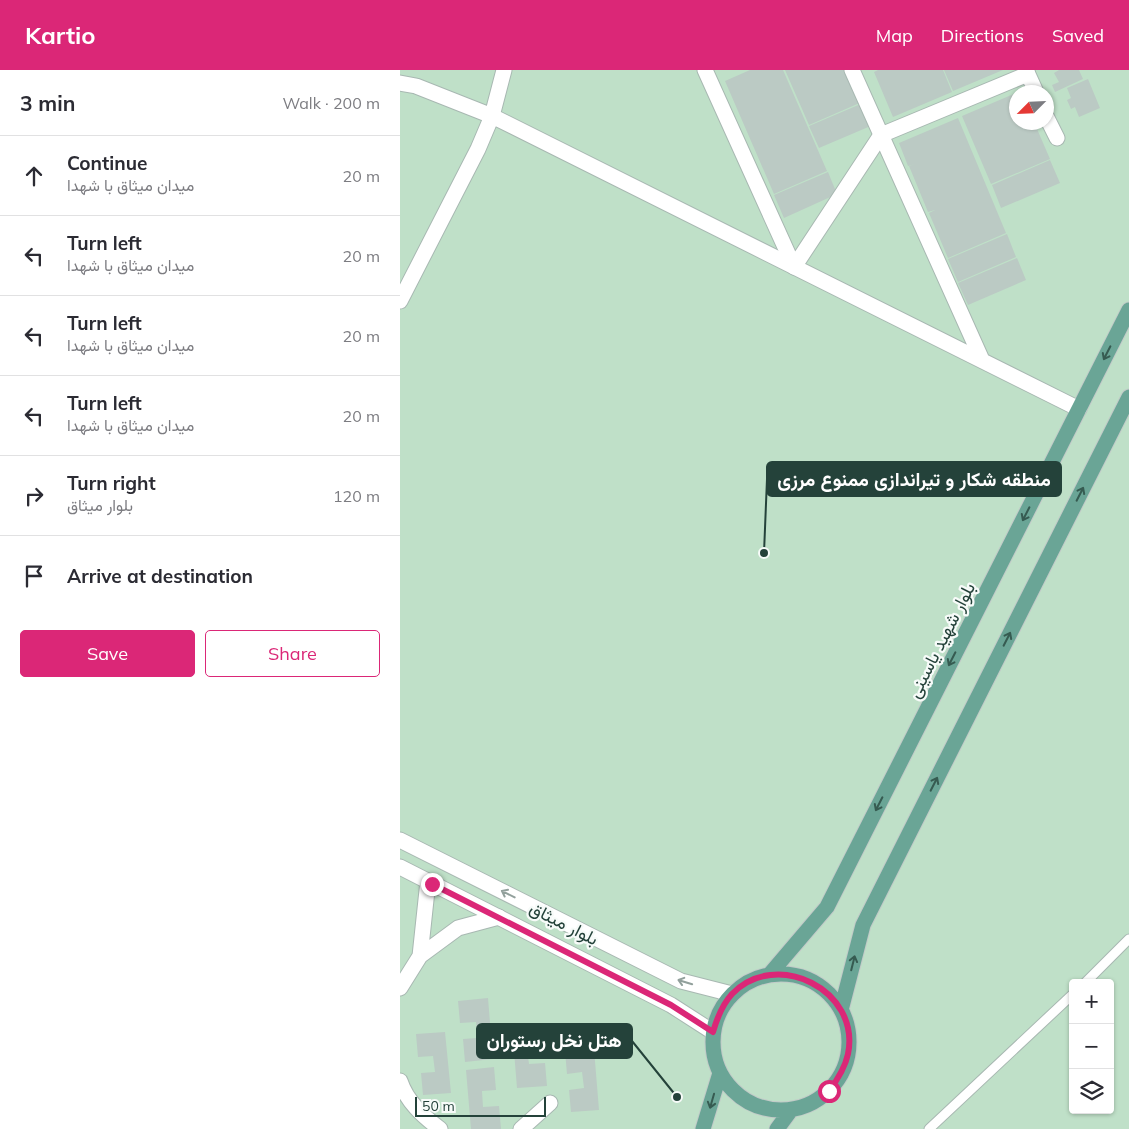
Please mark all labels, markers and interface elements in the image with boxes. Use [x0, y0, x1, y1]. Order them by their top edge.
text: Kartio [25, 20, 96, 50]
text: Map [876, 24, 913, 47]
text: Directions [941, 24, 1024, 47]
text: Saved [1052, 24, 1104, 47]
north arrow [1009, 85, 1054, 130]
text: 3 min [20, 90, 75, 116]
text: Walk · 200 m [282, 93, 380, 113]
text: Continue [67, 151, 147, 175]
icon: ahead [20, 162, 48, 190]
text: 20 m [343, 166, 380, 186]
text: میدان میثاق با شهدا [67, 175, 194, 195]
text: Turn left [67, 231, 142, 255]
icon: left [20, 242, 48, 270]
text: 20 m [343, 246, 380, 266]
text: میدان میثاق با شهدا [67, 255, 194, 275]
text: Turn left [67, 311, 142, 335]
icon: left [20, 322, 48, 350]
text: 20 m [343, 326, 380, 346]
text: میدان میثاق با شهدا [67, 335, 194, 355]
one-way arrow [1102, 346, 1112, 361]
text: Turn left [67, 391, 142, 415]
icon: left [20, 402, 48, 430]
text: 20 m [343, 406, 380, 426]
text: میدان میثاق با شهدا [67, 415, 194, 435]
callout: منطقه شکار و تیراندازی ممنوع مرزی [767, 462, 1061, 496]
text: منطقه شکار و تیراندازی ممنوع مرزی [777, 467, 1051, 492]
text: Turn right [67, 471, 156, 495]
icon: right [20, 482, 48, 510]
text: 120 m [333, 486, 380, 506]
one-way arrow [1075, 486, 1085, 501]
text: بلوار میثاق [67, 495, 133, 515]
one-way arrow [1021, 506, 1030, 521]
icon: arrive [20, 562, 48, 590]
text: Arrive at destination [67, 564, 253, 588]
street label: بلوار شهید یاسینی [902, 578, 980, 702]
button: Save [20, 630, 195, 677]
button: Share [205, 630, 380, 677]
one-way arrow [1003, 632, 1012, 647]
one-way arrow [947, 651, 956, 666]
one-way arrow [930, 777, 939, 792]
one-way arrow [874, 796, 883, 811]
route end [421, 873, 444, 896]
one-way arrow [501, 889, 516, 898]
street label: بلوار میثاق [526, 896, 602, 950]
one-way arrow [849, 956, 858, 972]
one-way arrow [677, 976, 693, 986]
map controls [1069, 979, 1114, 1114]
button: + [1069, 979, 1114, 1024]
callout: هتل نخل رستوران [477, 1024, 632, 1058]
button: − [1069, 1024, 1114, 1069]
text: هتل نخل رستوران [486, 1028, 622, 1053]
button: layers [1069, 1069, 1114, 1114]
route start [818, 1080, 841, 1103]
one-way arrow [706, 1093, 716, 1109]
scale bar [415, 1094, 546, 1117]
text: 50 m [422, 1097, 455, 1115]

